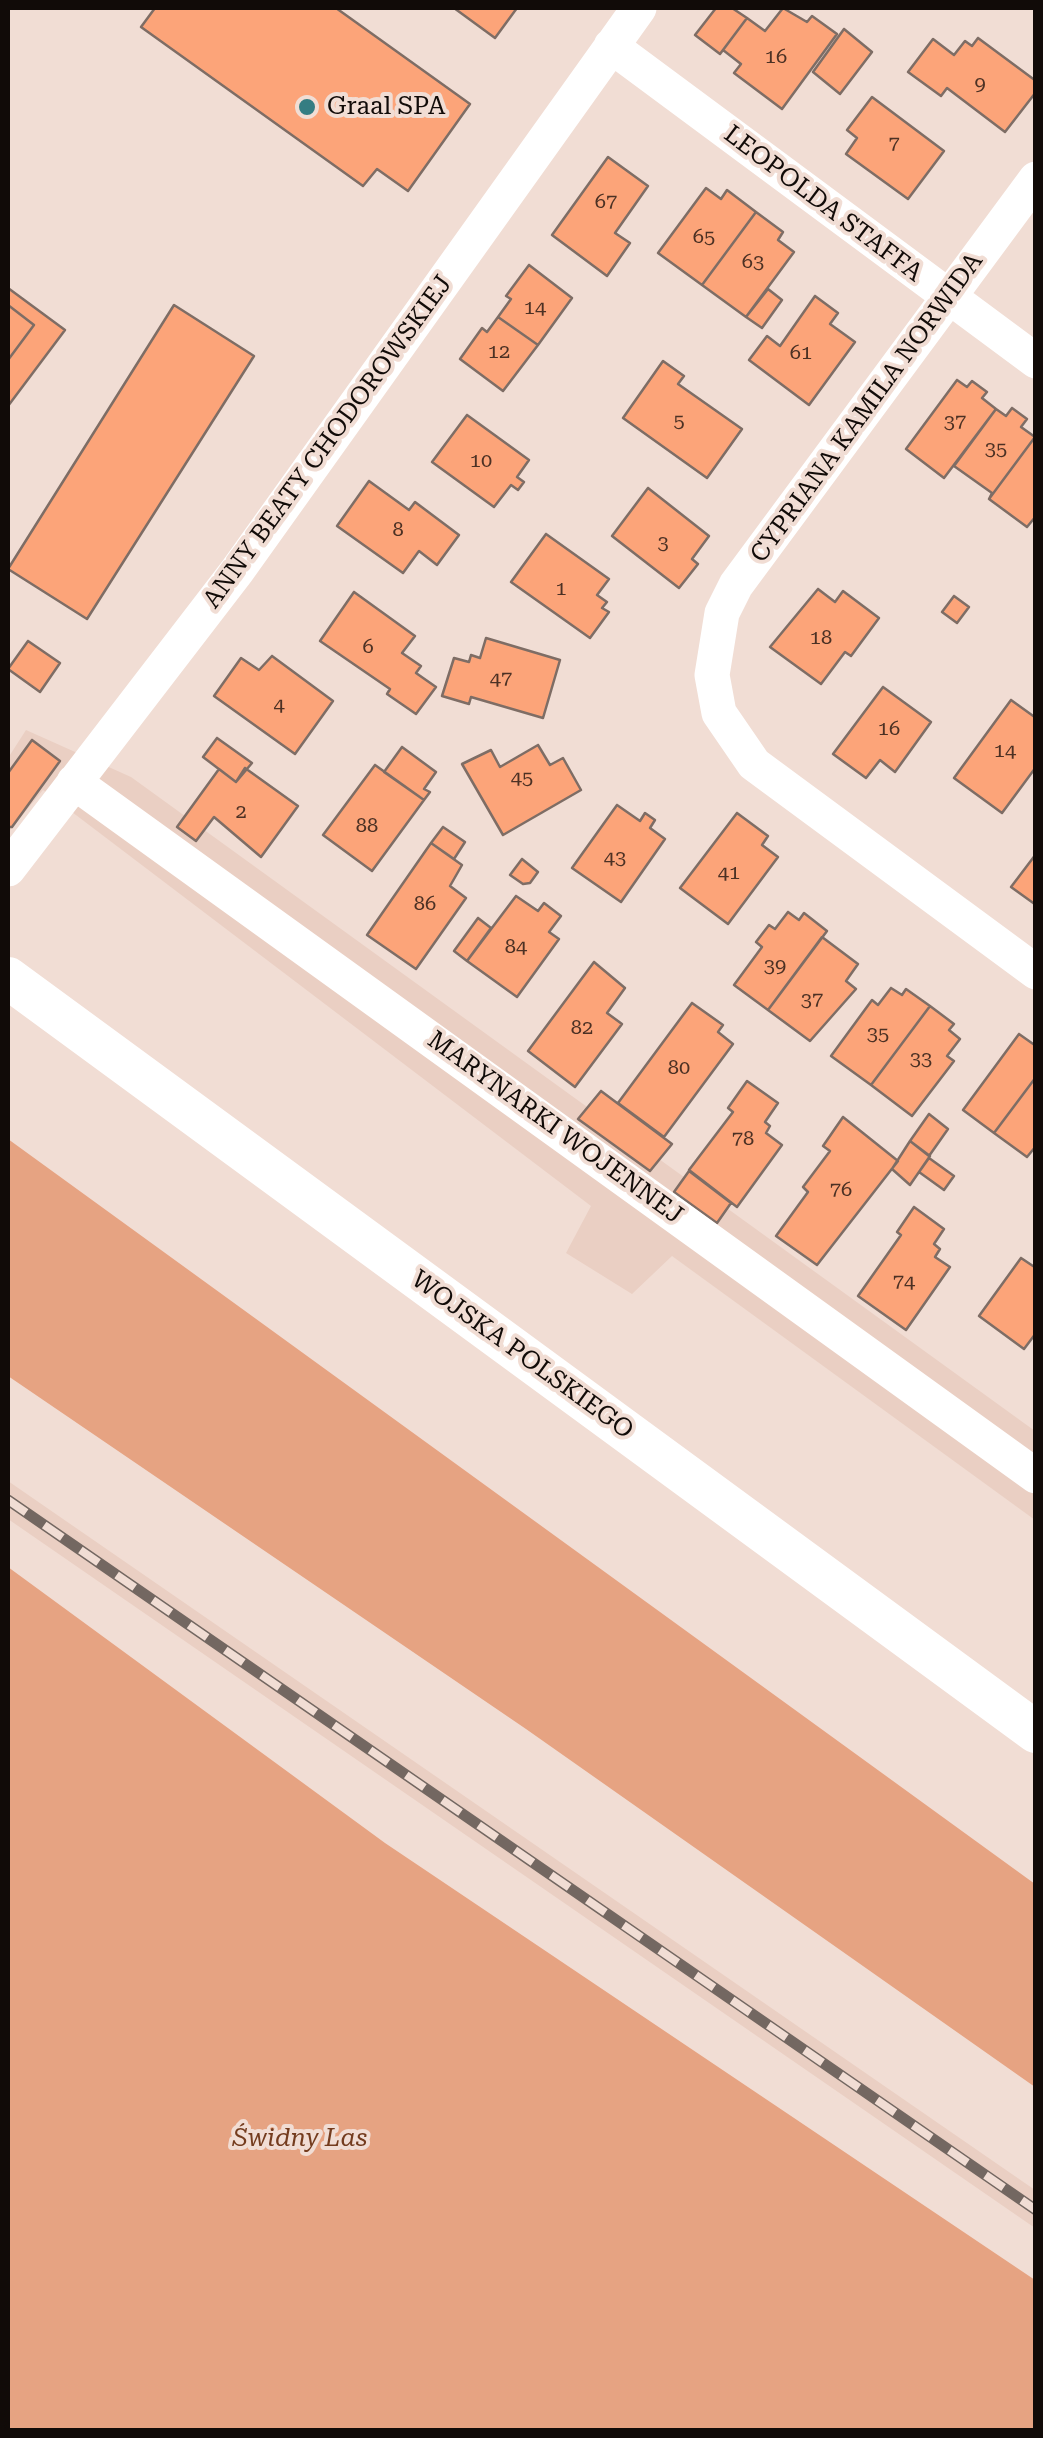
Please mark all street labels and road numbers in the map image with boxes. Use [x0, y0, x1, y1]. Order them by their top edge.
street label: LEOPOLDA STAFFA [718, 120, 928, 288]
street label: CYPRIANA KAMILA NORWIDA [745, 247, 989, 569]
street label: ANNY BEATY CHODOROWSKIEJ [197, 270, 459, 614]
street label: MARYNARKI WOJENNEJ [422, 1025, 688, 1231]
street label: WOJSKA POLSKIEGO [405, 1264, 639, 1446]

